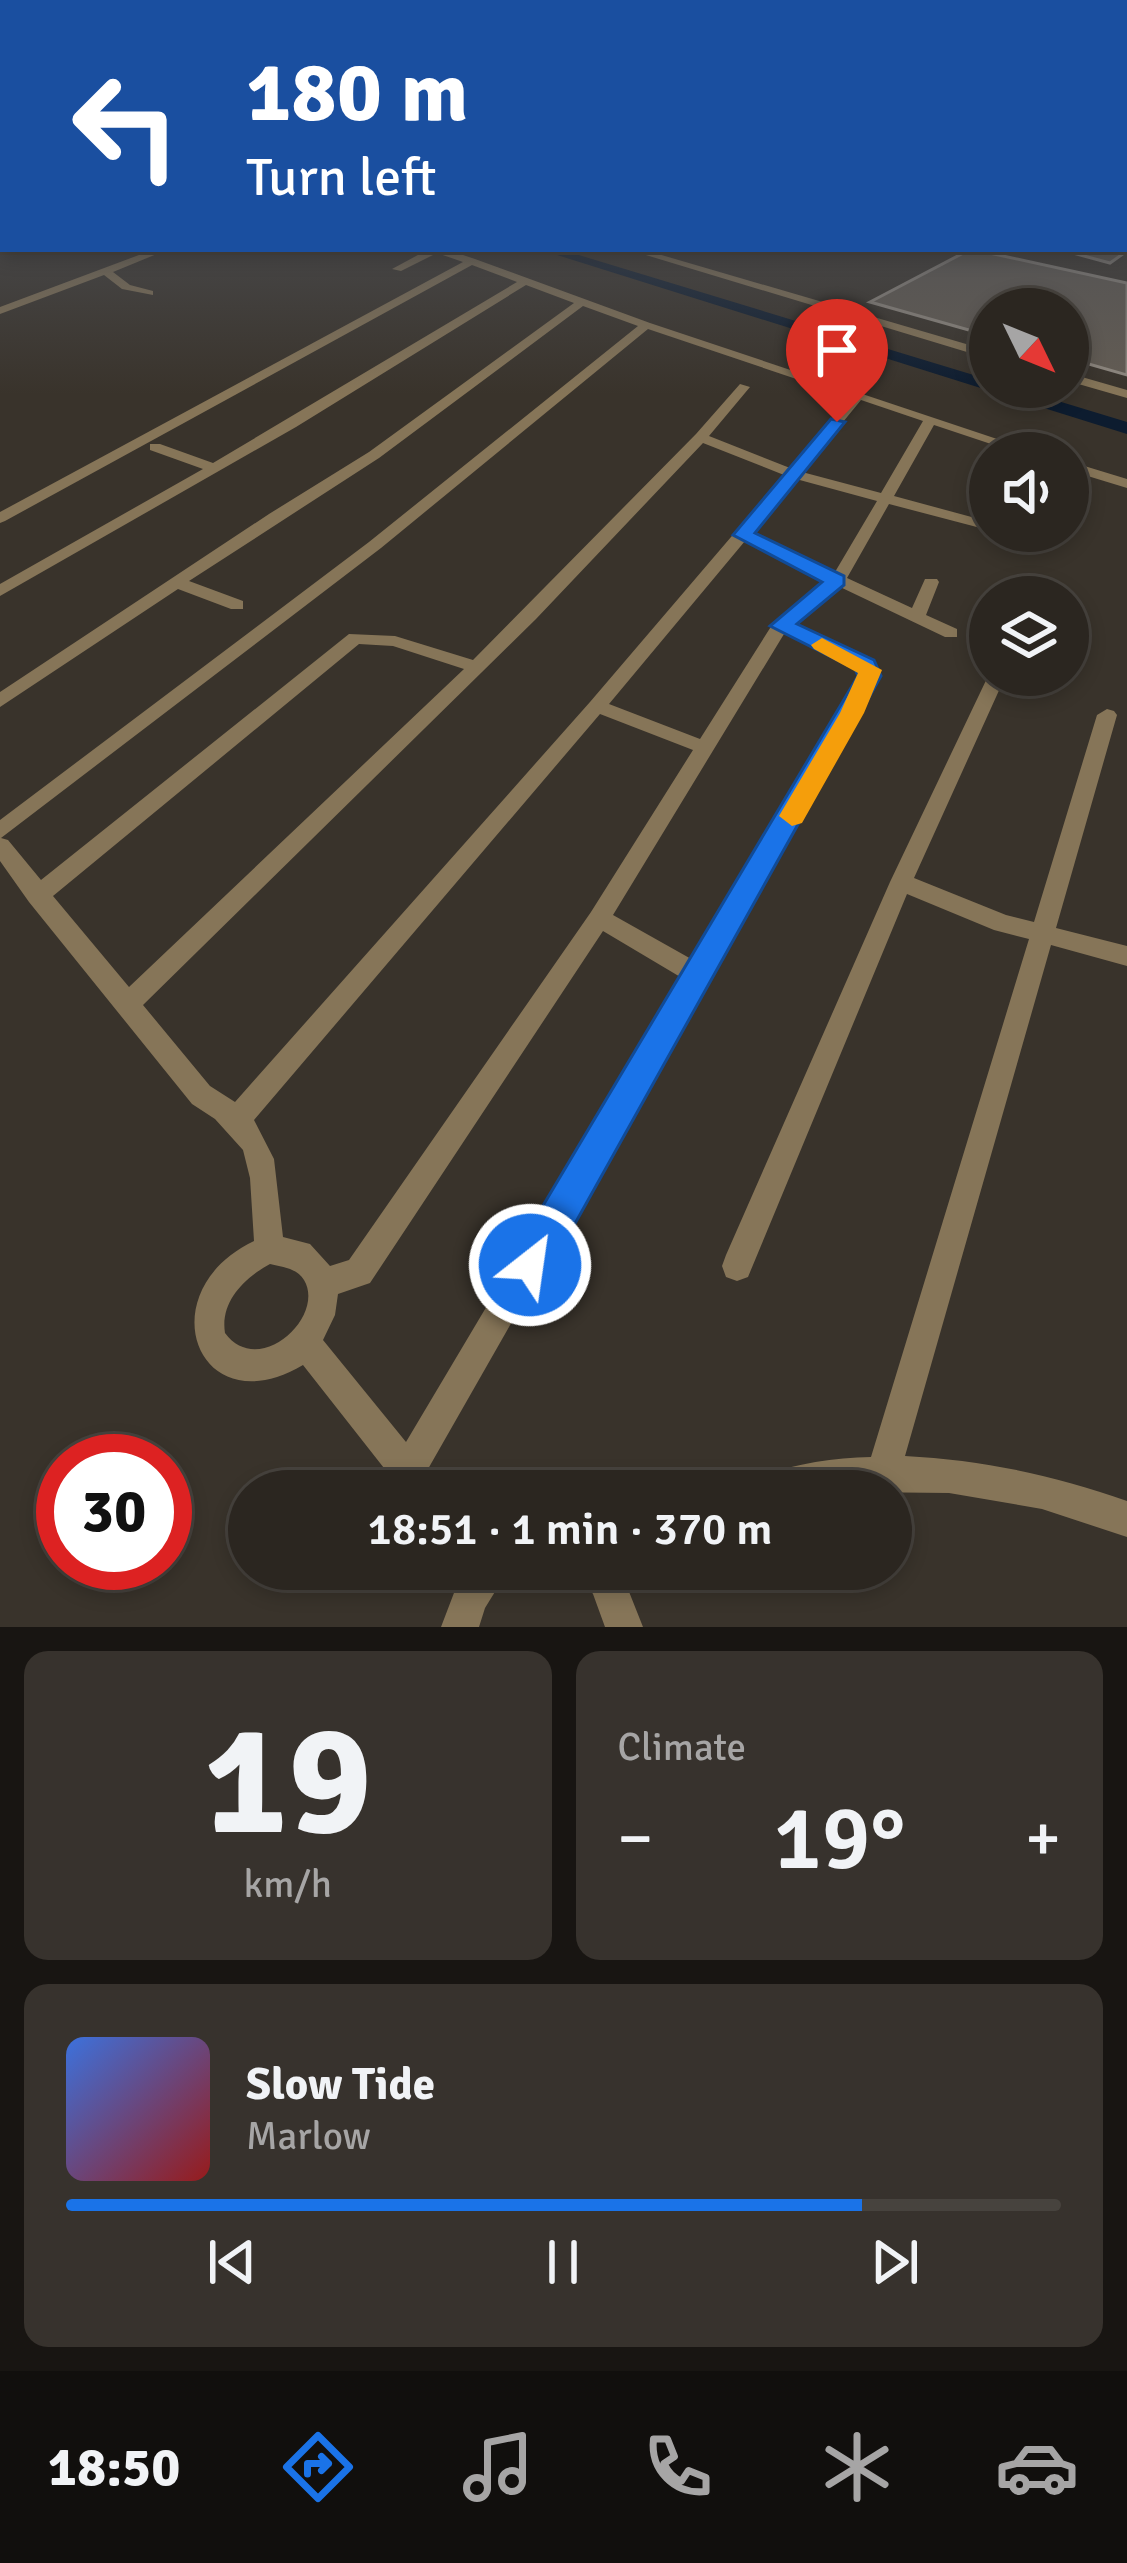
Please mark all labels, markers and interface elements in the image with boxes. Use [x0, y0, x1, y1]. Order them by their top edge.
text: 180 m [246, 41, 468, 145]
icon: left [48, 48, 204, 204]
text: Turn left [246, 144, 436, 211]
north arrow [969, 288, 1089, 408]
map controls [969, 288, 1089, 696]
pin [786, 299, 888, 422]
icon: arrive [804, 317, 870, 383]
button: sound [969, 432, 1089, 552]
button: layers [969, 576, 1089, 696]
position arrow [467, 1202, 593, 1328]
speed limit sign: 30 [36, 1434, 192, 1590]
text: 18:51 · 1 min · 370 m [368, 1502, 772, 1557]
text: 19 [204, 1685, 372, 1878]
text: Climate [618, 1723, 746, 1771]
text: 19° [773, 1783, 905, 1894]
text: − [618, 1798, 653, 1879]
text: + [1025, 1798, 1061, 1879]
text: km/h [244, 1860, 332, 1908]
text: Slow Tide [246, 2057, 435, 2112]
text: Marlow [246, 2112, 371, 2160]
icon: previous [199, 2229, 265, 2295]
icon: pause [530, 2229, 596, 2295]
icon: next [862, 2229, 928, 2295]
icon: directions [276, 2425, 360, 2509]
icon: music [456, 2425, 540, 2509]
icon: phone [636, 2425, 720, 2509]
icon: climate [815, 2425, 899, 2509]
icon: car [995, 2425, 1079, 2509]
text: 18:50 [48, 2434, 180, 2501]

